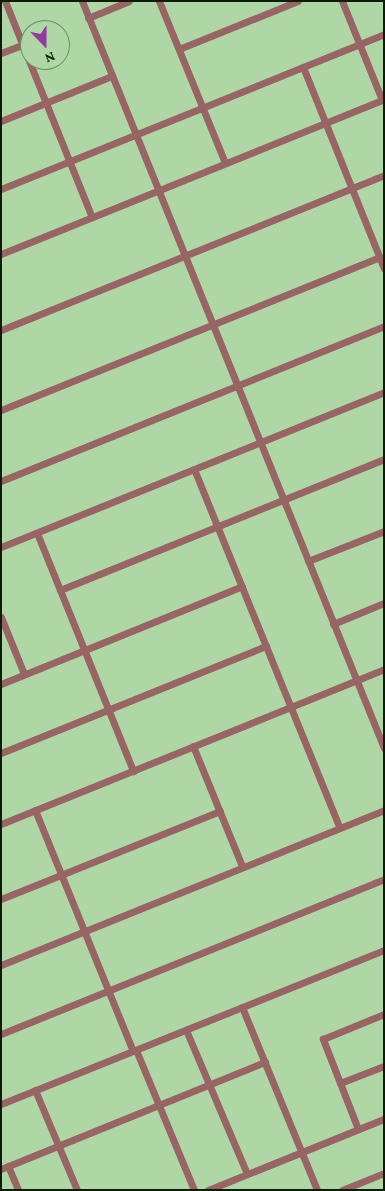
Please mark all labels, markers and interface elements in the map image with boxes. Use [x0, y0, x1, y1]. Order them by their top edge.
north arrow [20, 20, 70, 70]
text: N [43, 49, 58, 67]

